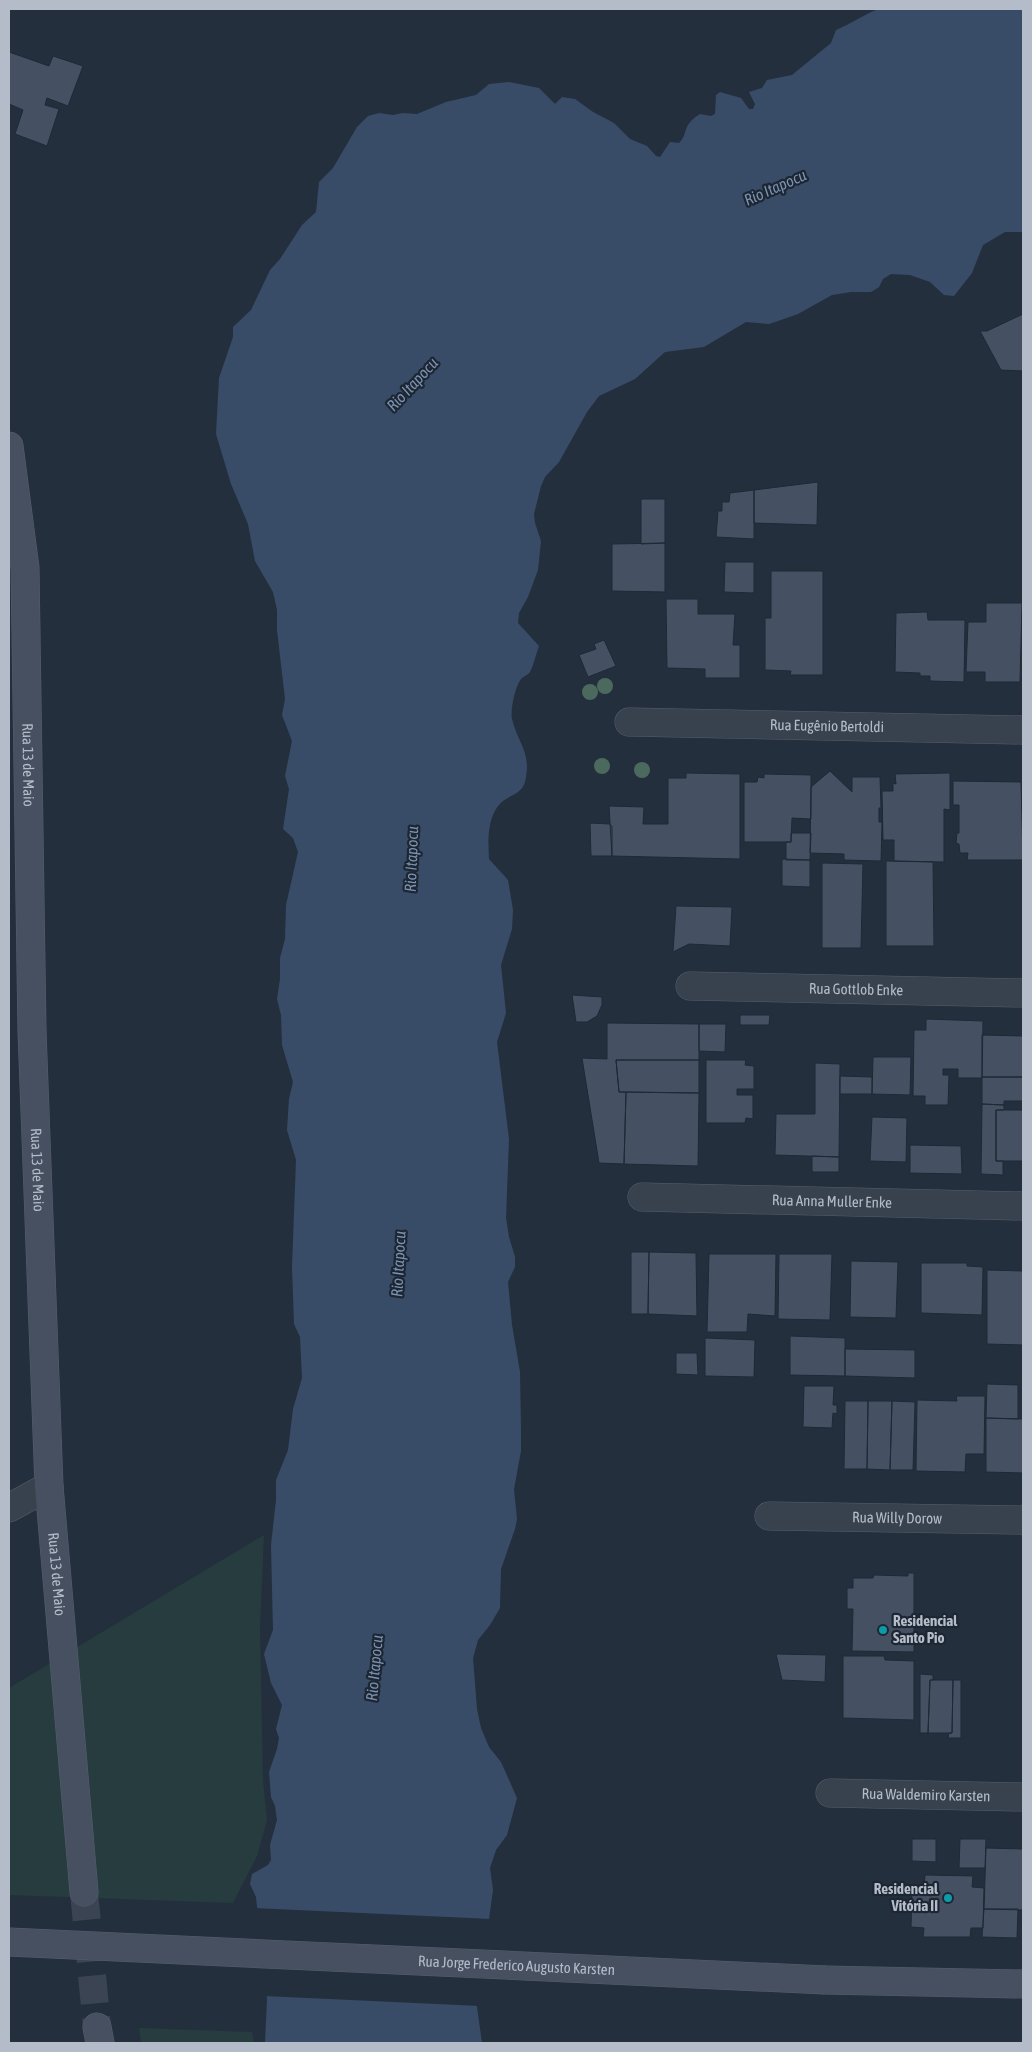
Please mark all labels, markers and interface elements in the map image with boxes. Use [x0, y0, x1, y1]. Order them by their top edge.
water label: Rio Itapocu [741, 165, 810, 210]
water label: Rio Itapocu [383, 353, 442, 415]
street label: Rua Eugênio Bertoldi [770, 716, 884, 735]
street label: Rua 13 de Maio [19, 723, 38, 807]
water label: Rio Itapocu [401, 825, 422, 892]
street label: Rua Gottlob Enke [809, 979, 904, 998]
street label: Rua 13 de Maio [28, 1128, 48, 1212]
street label: Rua Anna Muller Enke [772, 1191, 892, 1211]
water label: Rio Itapocu [387, 1230, 410, 1298]
street label: Rua Willy Dorow [852, 1508, 942, 1527]
street label: Rua 13 de Maio [45, 1532, 69, 1617]
place label: Residencial Santo Pio [893, 1612, 958, 1646]
marker: Residencial Santo Pio [877, 1624, 889, 1636]
water label: Rio Itapocu [362, 1634, 387, 1702]
street label: Rua Waldemiro Karsten [861, 1785, 991, 1804]
place label: Residencial Vitória II [874, 1880, 939, 1914]
marker: Residencial Vitória II [942, 1892, 954, 1904]
street label: Rua Jorge Frederico Augusto Karsten [418, 1952, 615, 1978]

